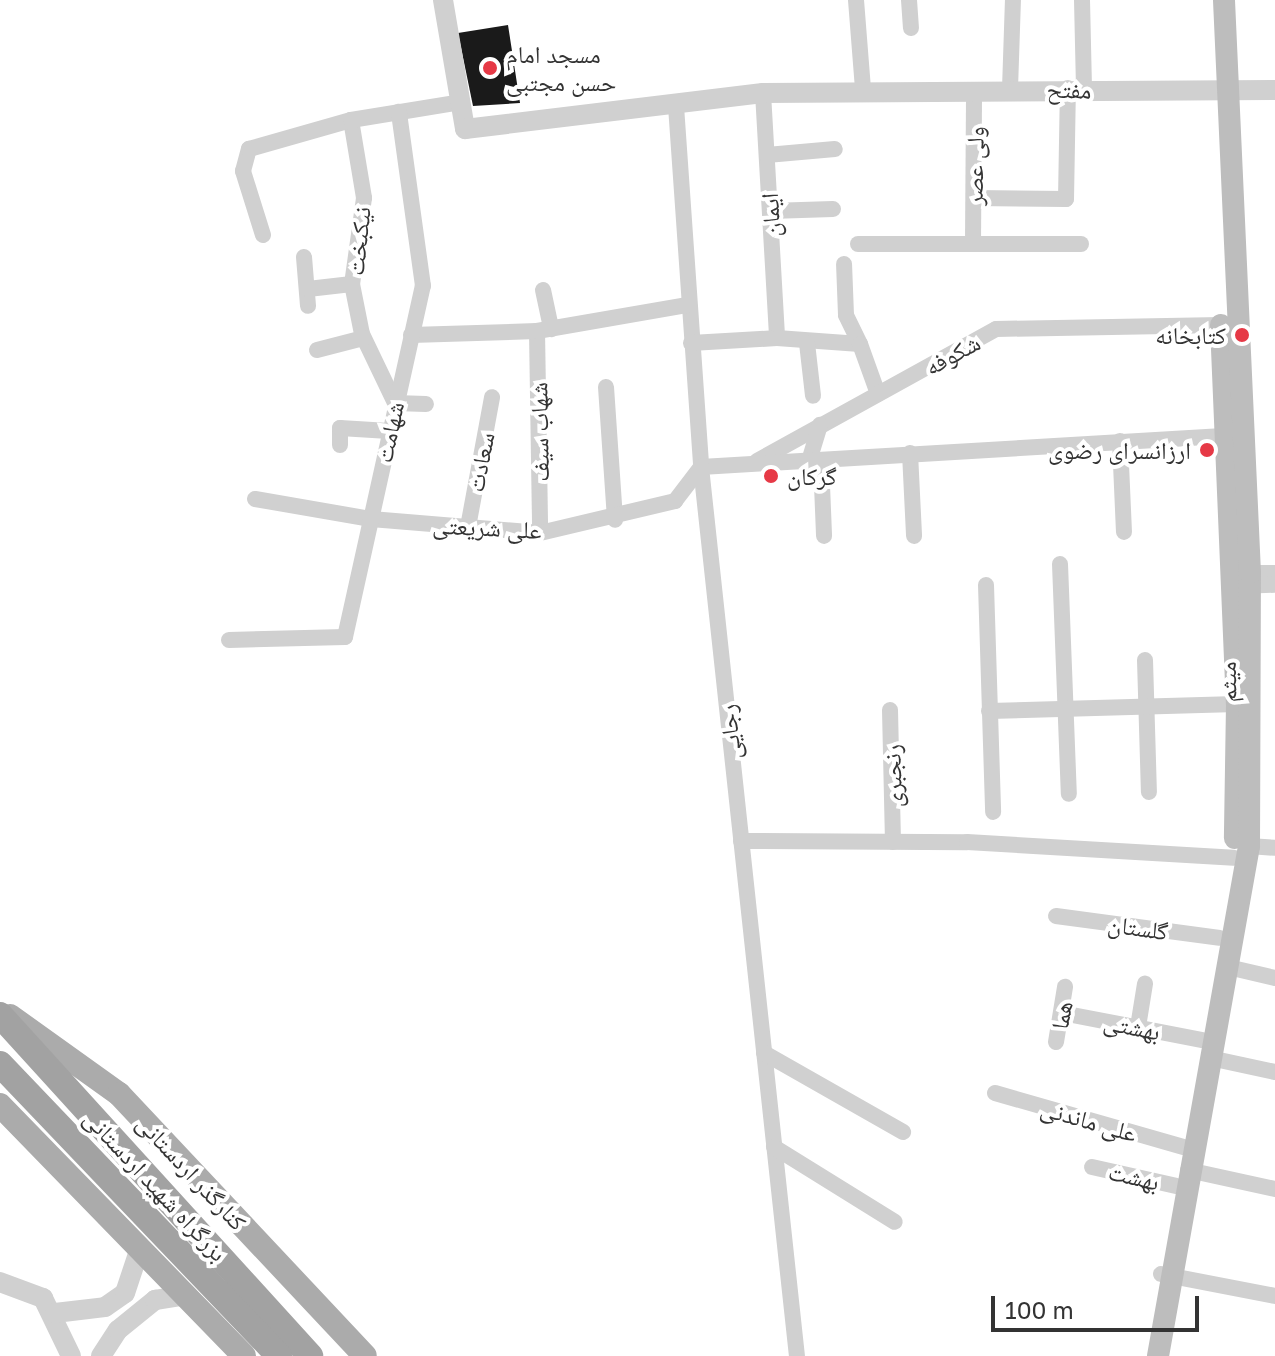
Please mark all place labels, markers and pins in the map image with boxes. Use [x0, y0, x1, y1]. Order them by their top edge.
place label: مسجد امام حسن مجتبی [506, 40, 616, 96]
marker: مسجد امام حسن مجتبی [481, 59, 499, 77]
place label: کتابخانه [1155, 321, 1226, 349]
marker: کتابخانه [1233, 326, 1251, 344]
place label: ارزانسرای رضوی [1048, 436, 1191, 464]
marker: ارزانسرای رضوی [1198, 441, 1216, 459]
place label: گرکان [787, 462, 837, 490]
marker: گرکان [762, 467, 780, 485]

